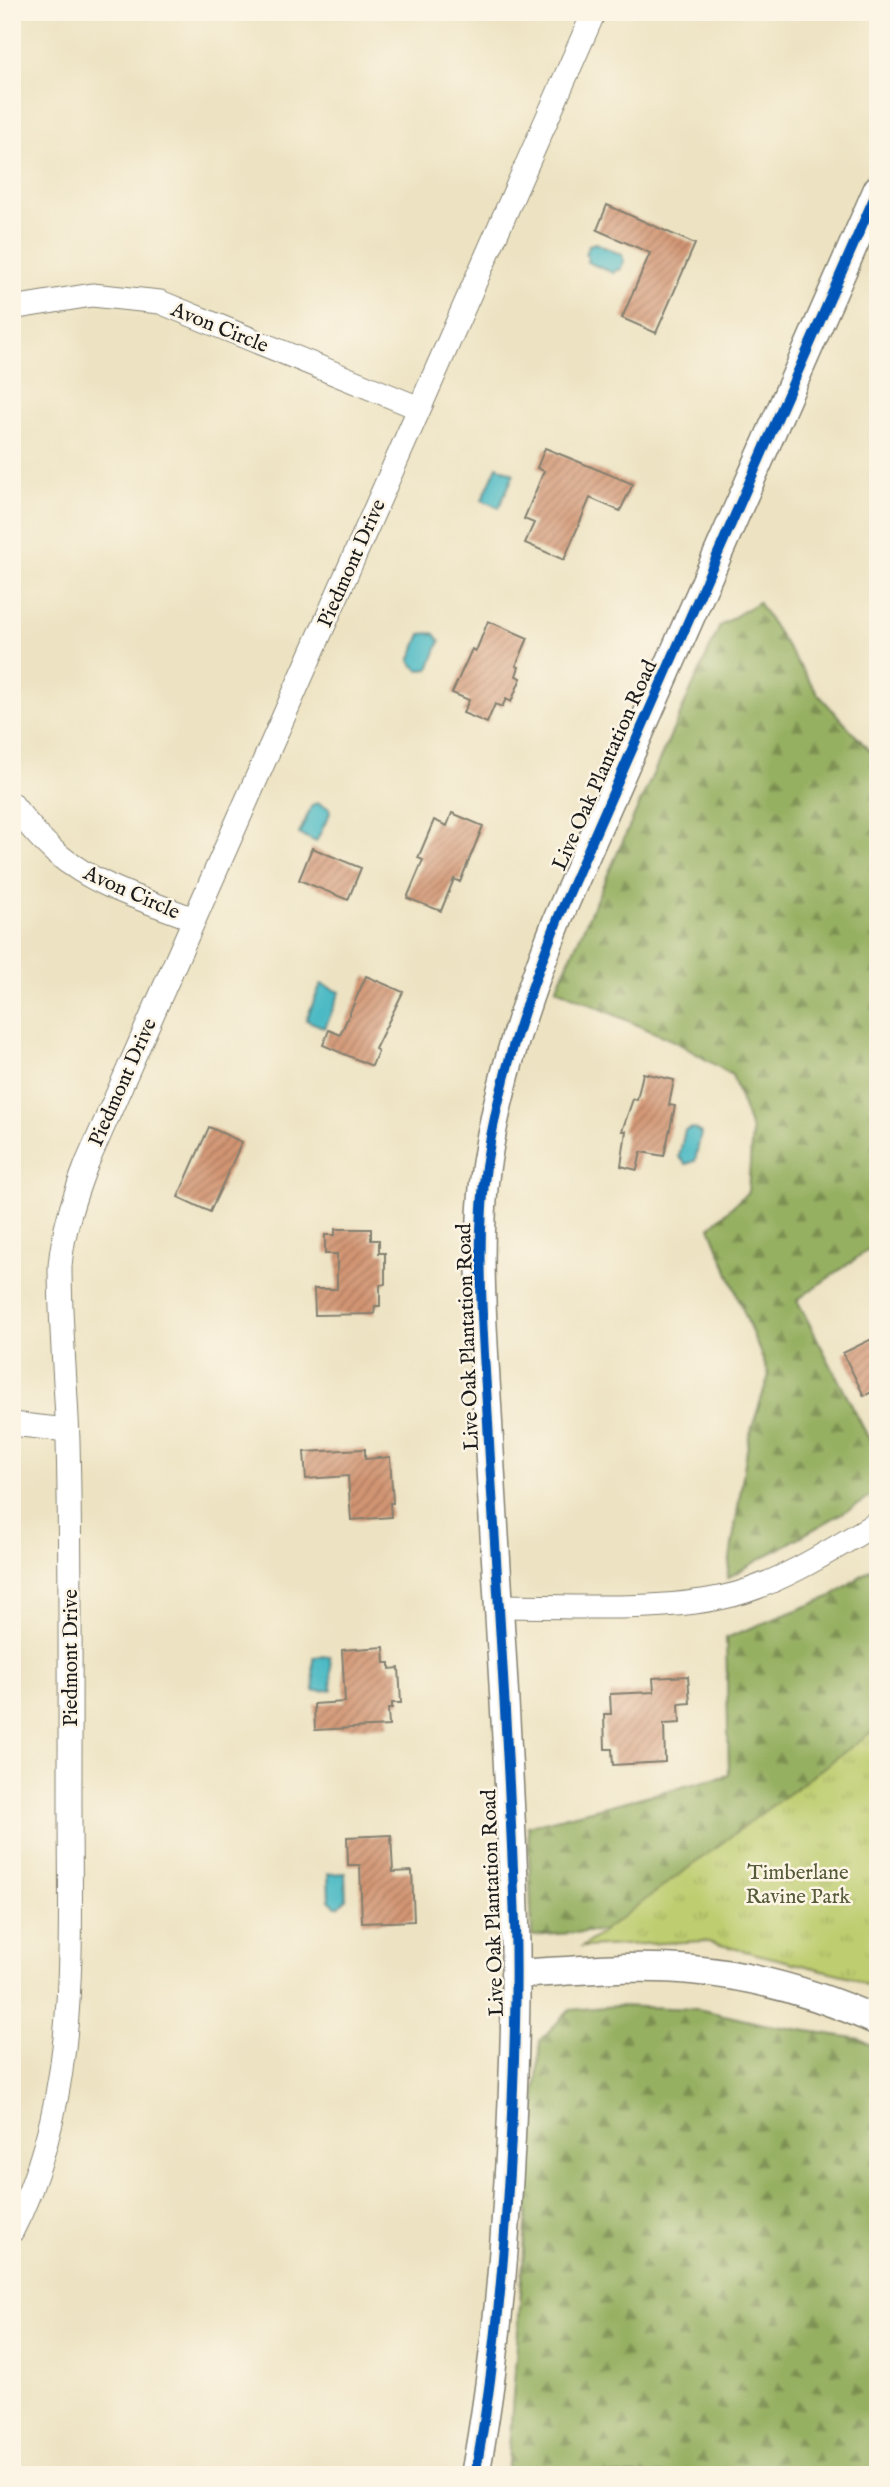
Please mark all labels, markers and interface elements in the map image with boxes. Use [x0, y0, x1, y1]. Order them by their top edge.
street label: Avon Circle [166, 296, 272, 360]
street label: Piedmont Drive [312, 495, 393, 632]
street label: Live Oak Plantation Road [547, 655, 664, 875]
street label: Avon Circle [78, 860, 184, 927]
street label: Piedmont Drive [83, 1014, 164, 1151]
street label: Live Oak Plantation Road [451, 1222, 486, 1451]
street label: Piedmont Drive [58, 1589, 85, 1727]
street label: Live Oak Plantation Road [476, 1788, 511, 2017]
park label: Timberlane Ravine Park [745, 1860, 851, 1911]

